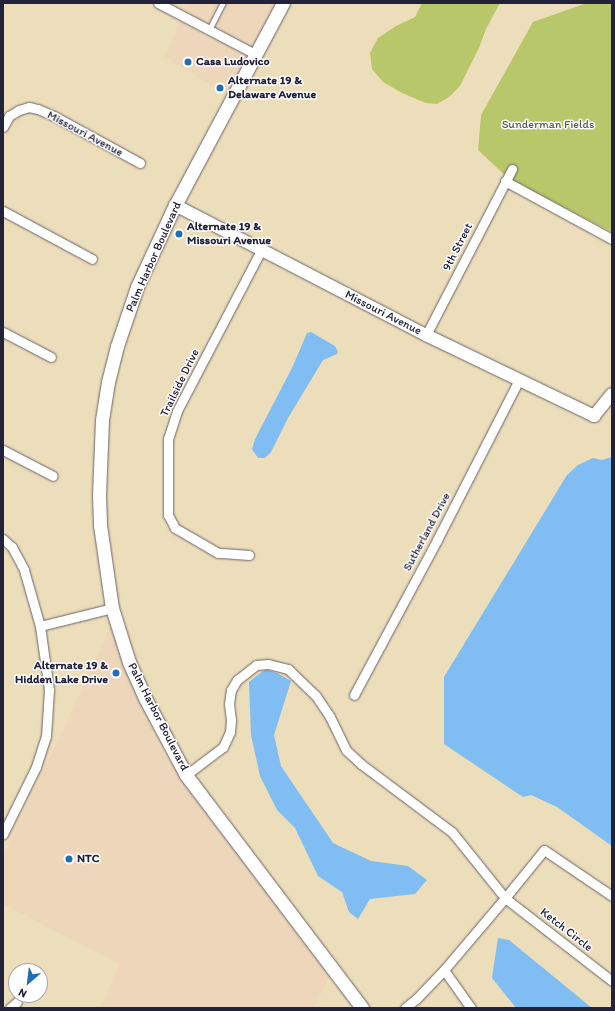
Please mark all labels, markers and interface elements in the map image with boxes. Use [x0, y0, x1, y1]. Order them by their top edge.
place label: Casa Ludovico [196, 55, 270, 69]
marker: Casa Ludovico [183, 57, 193, 67]
place label: Alternate 19 & Delaware Avenue [228, 74, 316, 102]
marker: Alternate 19 & Delaware Avenue [215, 83, 225, 93]
street label: Missouri Avenue [45, 108, 125, 160]
park label: Sunderman Fields [502, 118, 594, 132]
street label: Palm Harbor Boulevard [123, 199, 185, 315]
place label: Alternate 19 & Missouri Avenue [187, 220, 271, 248]
street label: 9th Street [440, 221, 476, 273]
marker: Alternate 19 & Missouri Avenue [174, 229, 184, 239]
street label: Missouri Avenue [342, 288, 424, 338]
street label: Trailside Drive [157, 347, 203, 419]
street label: Sutherland Drive [400, 490, 454, 574]
place label: Alternate 19 & Hidden Lake Drive [14, 659, 108, 687]
street label: Palm Harbor Boulevard [124, 660, 192, 774]
marker: Alternate 19 & Hidden Lake Drive [111, 668, 121, 678]
place label: NTC [77, 852, 100, 866]
marker: NTC [64, 854, 74, 864]
street label: Ketch Circle [537, 905, 595, 955]
north arrow [8, 963, 48, 1003]
text: N [16, 986, 29, 1001]

